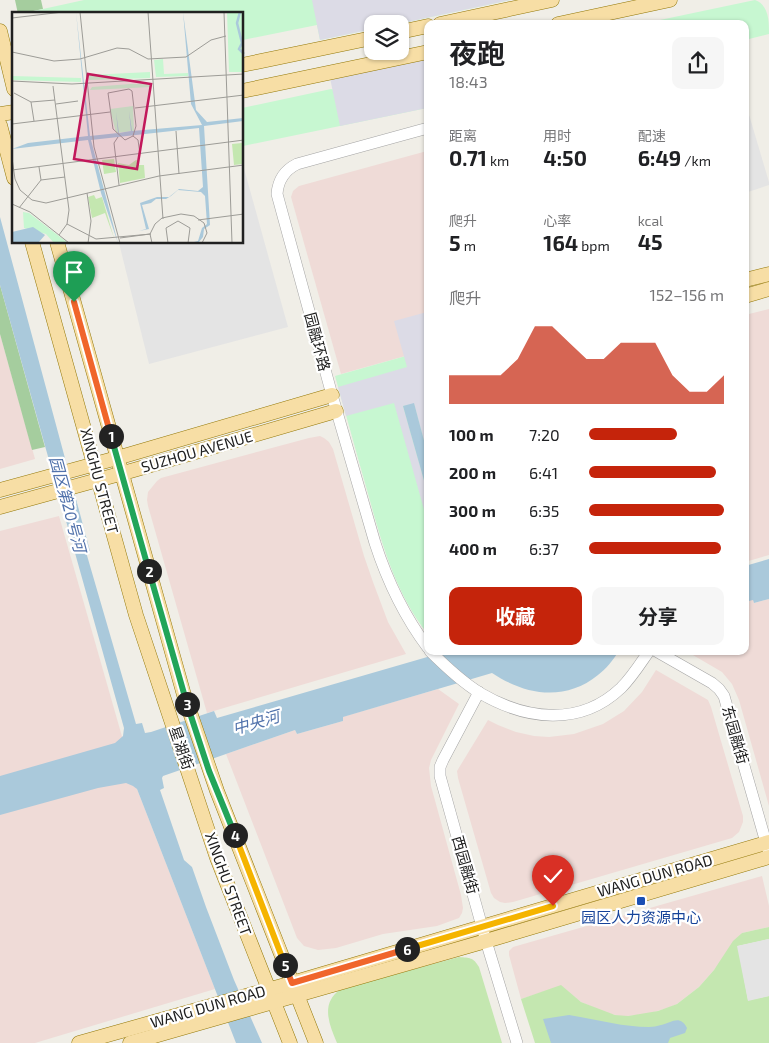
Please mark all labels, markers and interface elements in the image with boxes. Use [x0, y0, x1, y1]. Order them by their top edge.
inset map [12, 12, 244, 244]
map controls [364, 15, 409, 60]
button: layers [364, 15, 409, 60]
text: 夜跑 [449, 36, 505, 70]
button: share [672, 37, 724, 89]
text: 18:43 [449, 72, 488, 91]
text: 距离 [449, 127, 477, 144]
text: 用时 [543, 127, 571, 144]
text: 配速 [638, 127, 666, 144]
text: 0.71 [449, 145, 487, 170]
text: 4:50 [543, 145, 587, 170]
text: 6:49 [638, 145, 681, 170]
text: km [487, 152, 509, 169]
text: /km [681, 152, 711, 169]
text: 爬升 [449, 212, 477, 229]
text: 心率 [543, 212, 571, 229]
text: kcal [638, 212, 663, 229]
text: 45 [638, 229, 663, 254]
text: 5 [449, 230, 461, 255]
text: 164 [543, 230, 578, 255]
text: m [461, 237, 476, 254]
text: bpm [578, 237, 610, 254]
pin [53, 251, 95, 302]
icon: arrive [60, 258, 88, 286]
text: 152–156 m [649, 285, 724, 304]
text: 爬升 [449, 288, 481, 307]
street label: 园融环路 [302, 310, 334, 373]
pin: 1 [98, 424, 124, 448]
text: 100 m [449, 425, 494, 444]
text: 7:20 [529, 425, 560, 444]
street label: XINGHU STREET [77, 426, 123, 536]
street label: SUZHOU AVENUE [139, 427, 255, 476]
text: 1 [108, 428, 115, 445]
water label: 园区第20号河 [47, 454, 91, 557]
text: 200 m [449, 463, 496, 482]
text: 6:41 [529, 463, 558, 482]
text: 300 m [449, 501, 496, 520]
text: 6:35 [529, 501, 559, 520]
text: 400 m [449, 539, 497, 558]
text: 6:37 [529, 539, 559, 558]
pin: 2 [136, 558, 162, 584]
text: 2 [145, 563, 154, 580]
button: 收藏 [449, 587, 582, 645]
button: 分享 [592, 587, 724, 645]
pin: 3 [174, 692, 200, 716]
text: 3 [184, 696, 191, 713]
street label: 东园融街 [719, 703, 753, 766]
water label: 中央河 [230, 705, 284, 737]
street label: 星湖街 [166, 723, 198, 772]
pin: 4 [222, 822, 248, 848]
text: 4 [231, 827, 240, 844]
street label: XINGHU STREET [202, 830, 256, 938]
street label: 西园融街 [449, 833, 483, 896]
street label: WANG DUN ROAD [595, 850, 714, 900]
pin [532, 855, 574, 906]
icon: check [539, 862, 567, 890]
marker: 园区人力资源中心 [635, 895, 647, 907]
place label: 园区人力资源中心 [581, 908, 701, 926]
pin: 6 [394, 936, 420, 962]
text: 6 [403, 941, 412, 958]
pin: 5 [272, 952, 298, 978]
text: 5 [282, 957, 289, 974]
street label: WANG DUN ROAD [148, 981, 267, 1031]

